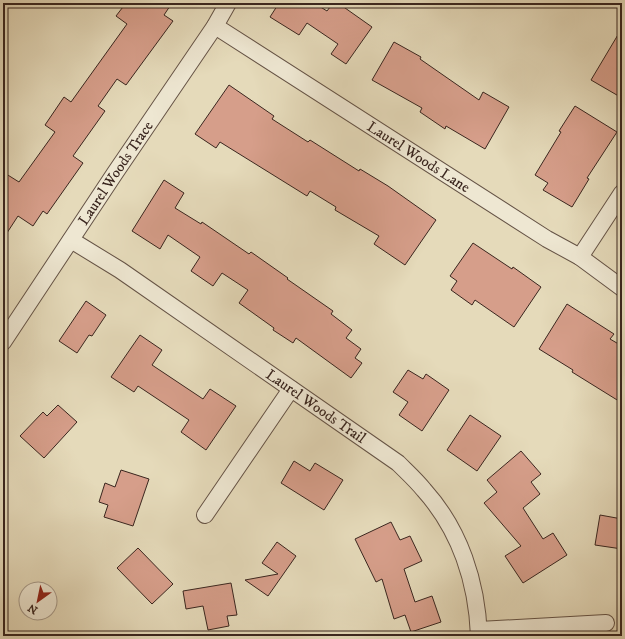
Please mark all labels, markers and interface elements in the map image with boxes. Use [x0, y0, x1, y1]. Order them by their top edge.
street label: Laurel Woods Trace [74, 117, 158, 229]
street label: Laurel Woods Lane [363, 117, 473, 197]
street label: Laurel Woods Trail [262, 365, 370, 448]
north arrow [18, 581, 58, 621]
text: N [25, 600, 41, 617]

